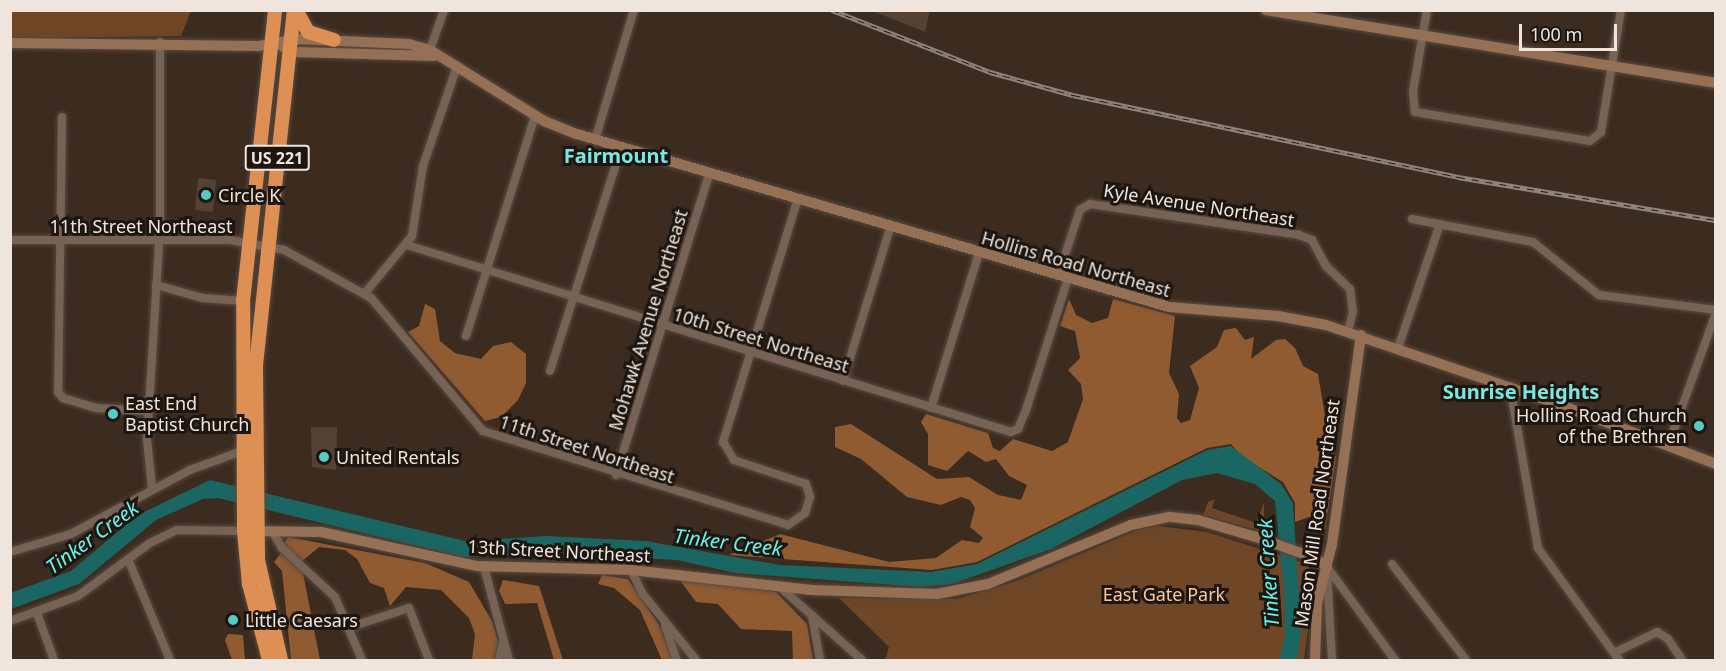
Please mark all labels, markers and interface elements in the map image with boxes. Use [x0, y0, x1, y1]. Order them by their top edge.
scale bar [1522, 12, 1620, 50]
text: 100 m [1530, 22, 1582, 46]
district label: Fairmount [564, 143, 668, 167]
road number: US 221 [244, 145, 310, 171]
street label: Kyle Avenue Northeast [1102, 179, 1296, 231]
place label: Circle K [218, 184, 280, 206]
marker: Circle K [199, 188, 213, 202]
street label: Mohawk Avenue Northeast [604, 207, 692, 433]
street label: 11th Street Northeast [50, 215, 232, 237]
street label: Hollins Road Northeast [979, 227, 1173, 301]
street label: 10th Street Northeast [670, 303, 852, 377]
district label: Sunrise Heights [1443, 379, 1599, 403]
place label: East End Baptist Church [125, 393, 249, 436]
street label: Mason Mill Road Northeast [1290, 398, 1344, 628]
place label: Hollins Road Church of the Brethren [1516, 405, 1687, 448]
marker: East End Baptist Church [106, 407, 120, 421]
street label: 11th Street Northeast [497, 410, 677, 488]
marker: Hollins Road Church of the Brethren [1692, 419, 1706, 433]
place label: United Rentals [336, 446, 460, 468]
marker: United Rentals [317, 450, 331, 464]
water label: Tinker Creek [41, 495, 143, 579]
water label: Tinker Creek [1252, 518, 1284, 628]
water label: Tinker Creek [673, 523, 783, 561]
street label: 13th Street Northeast [467, 535, 651, 567]
park label: East Gate Park [1103, 583, 1225, 605]
place label: Little Caesars [245, 609, 358, 631]
marker: Little Caesars [226, 613, 240, 627]

